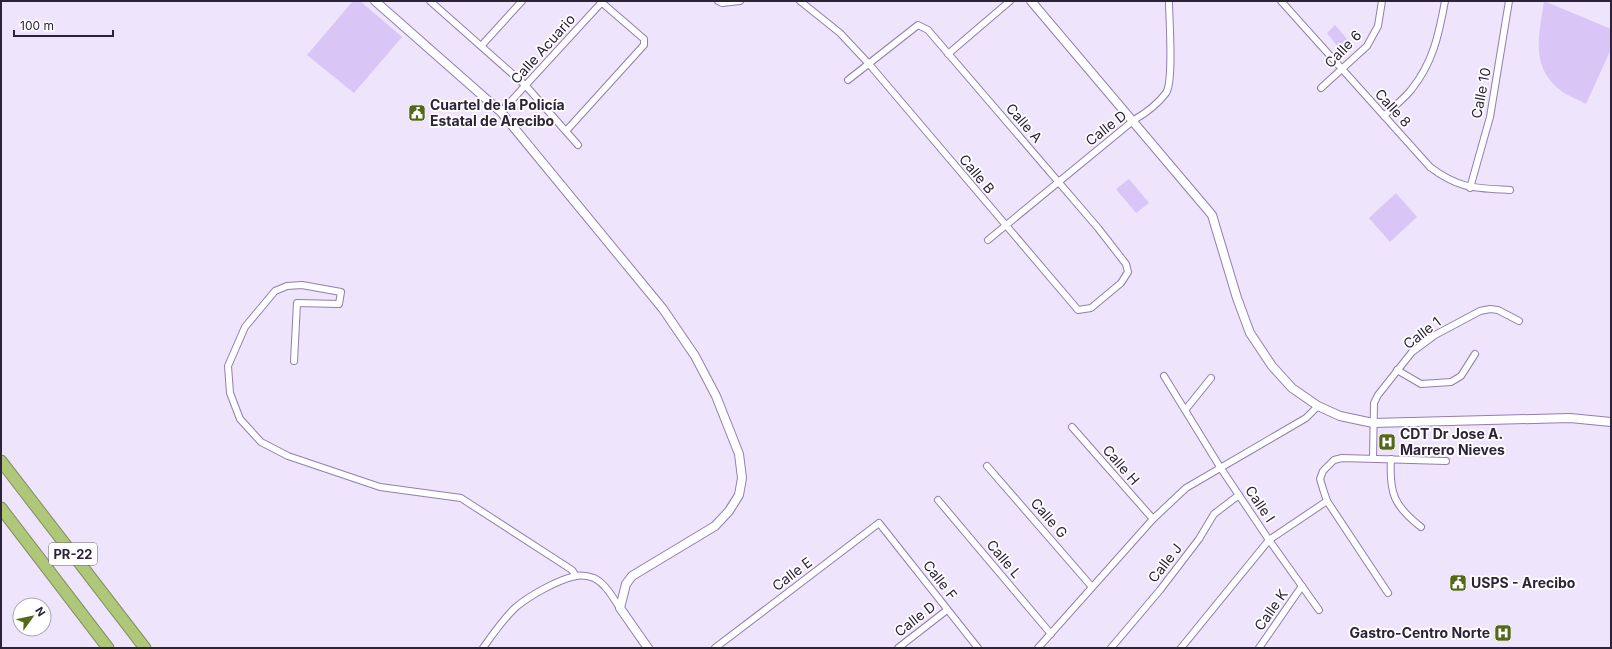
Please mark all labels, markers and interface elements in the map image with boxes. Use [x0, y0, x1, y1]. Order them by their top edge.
street label: Calle Acuario [507, 10, 578, 87]
scale bar [14, 12, 113, 38]
text: 100 m [20, 18, 54, 33]
street label: Calle 6 [1321, 26, 1365, 71]
street label: Calle 10 [1467, 66, 1494, 120]
street label: Calle 8 [1372, 85, 1415, 130]
place label: Cuartel de la Policía Estatal de Arecibo [430, 96, 565, 129]
street label: Calle A [1003, 99, 1046, 146]
public building icon: Cuartel de la Policía Estatal de Arecibo [407, 103, 427, 123]
street label: Calle D [1082, 106, 1129, 149]
street label: Calle B [956, 151, 999, 197]
street label: Calle 1 [1400, 313, 1444, 352]
place label: CDT Dr Jose A. Marrero Nieves [1400, 425, 1505, 458]
hospital icon: CDT Dr Jose A. Marrero Nieves [1377, 432, 1397, 452]
street label: Calle H [1099, 441, 1143, 488]
street label: Calle I [1242, 482, 1279, 525]
street label: Calle G [1027, 494, 1071, 541]
street label: Calle L [983, 536, 1025, 581]
street label: Calle J [1144, 540, 1185, 586]
road number: PR-22 [49, 543, 97, 565]
street label: Calle E [768, 553, 815, 594]
street label: Calle F [920, 557, 961, 603]
public building icon: USPS - Arecibo [1448, 573, 1468, 593]
place label: USPS - Arecibo [1471, 574, 1576, 591]
street label: Calle K [1250, 585, 1291, 634]
north arrow [12, 597, 52, 637]
street label: Calle D [891, 597, 938, 640]
text: N [32, 604, 49, 619]
hospital icon: Gastro-Centro Norte [1493, 623, 1513, 643]
place label: Gastro-Centro Norte [1350, 624, 1490, 641]

